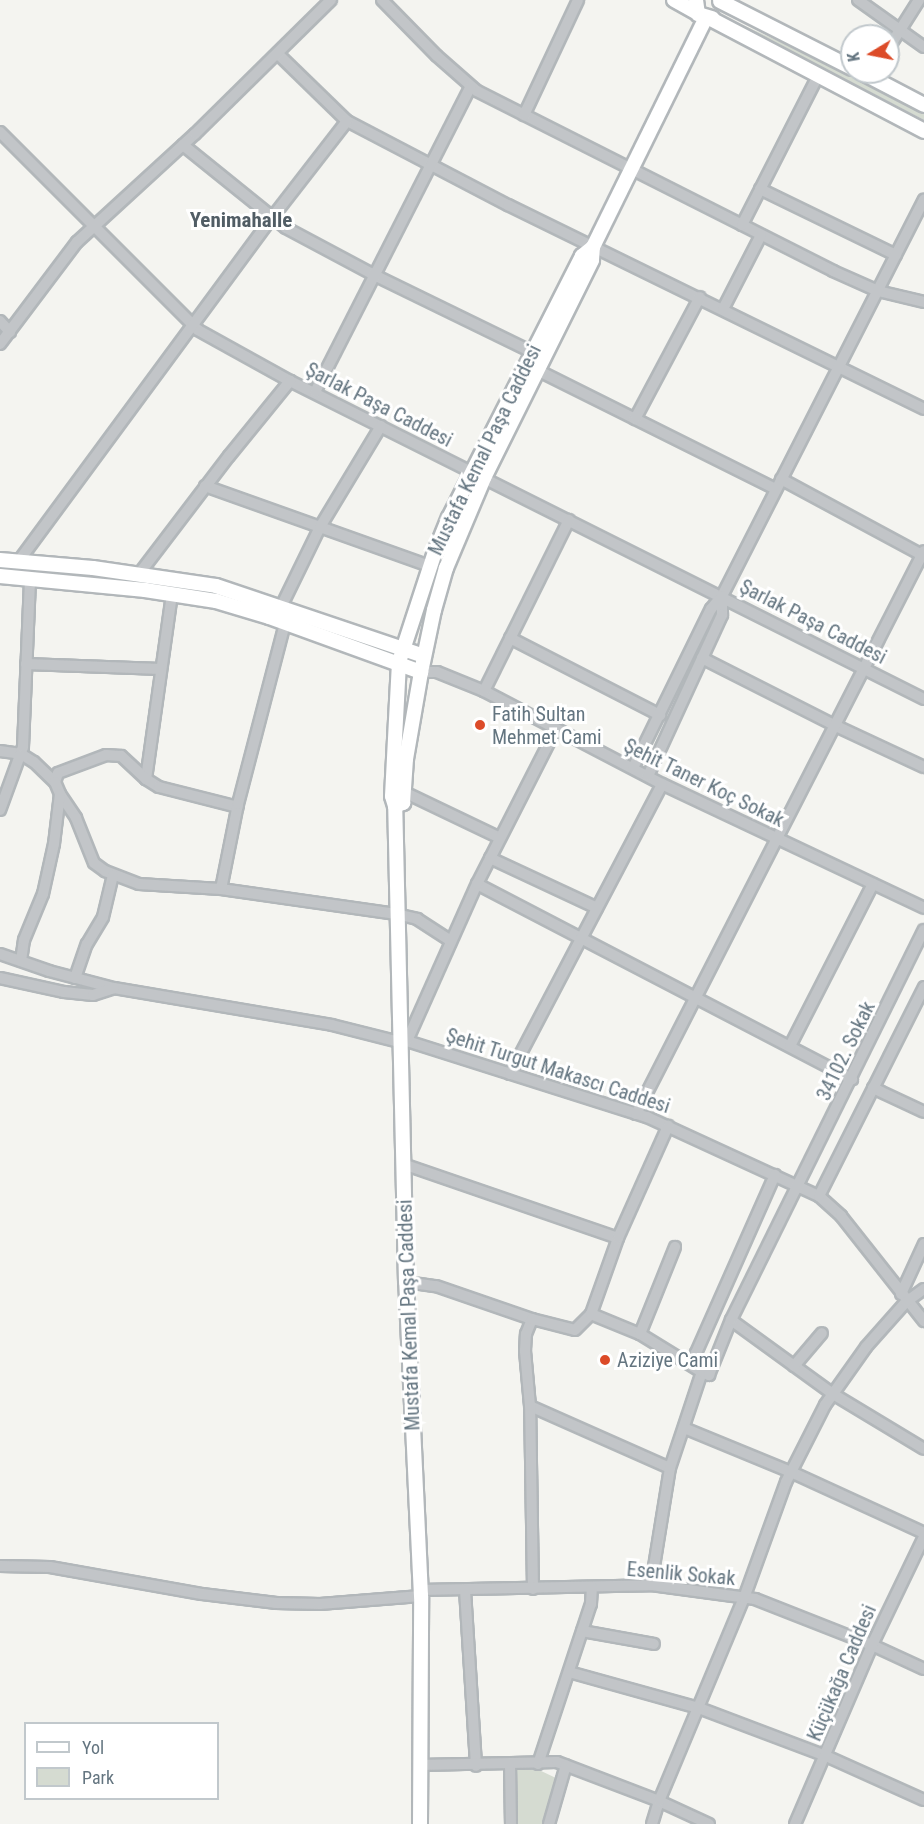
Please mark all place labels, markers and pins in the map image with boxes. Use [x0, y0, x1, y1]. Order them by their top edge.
place label: Fatih Sultan Mehmet Cami [492, 702, 602, 749]
marker: Fatih Sultan Mehmet Cami [473, 718, 487, 732]
place label: Aziziye Cami [617, 1348, 718, 1372]
marker: Aziziye Cami [598, 1353, 612, 1367]

